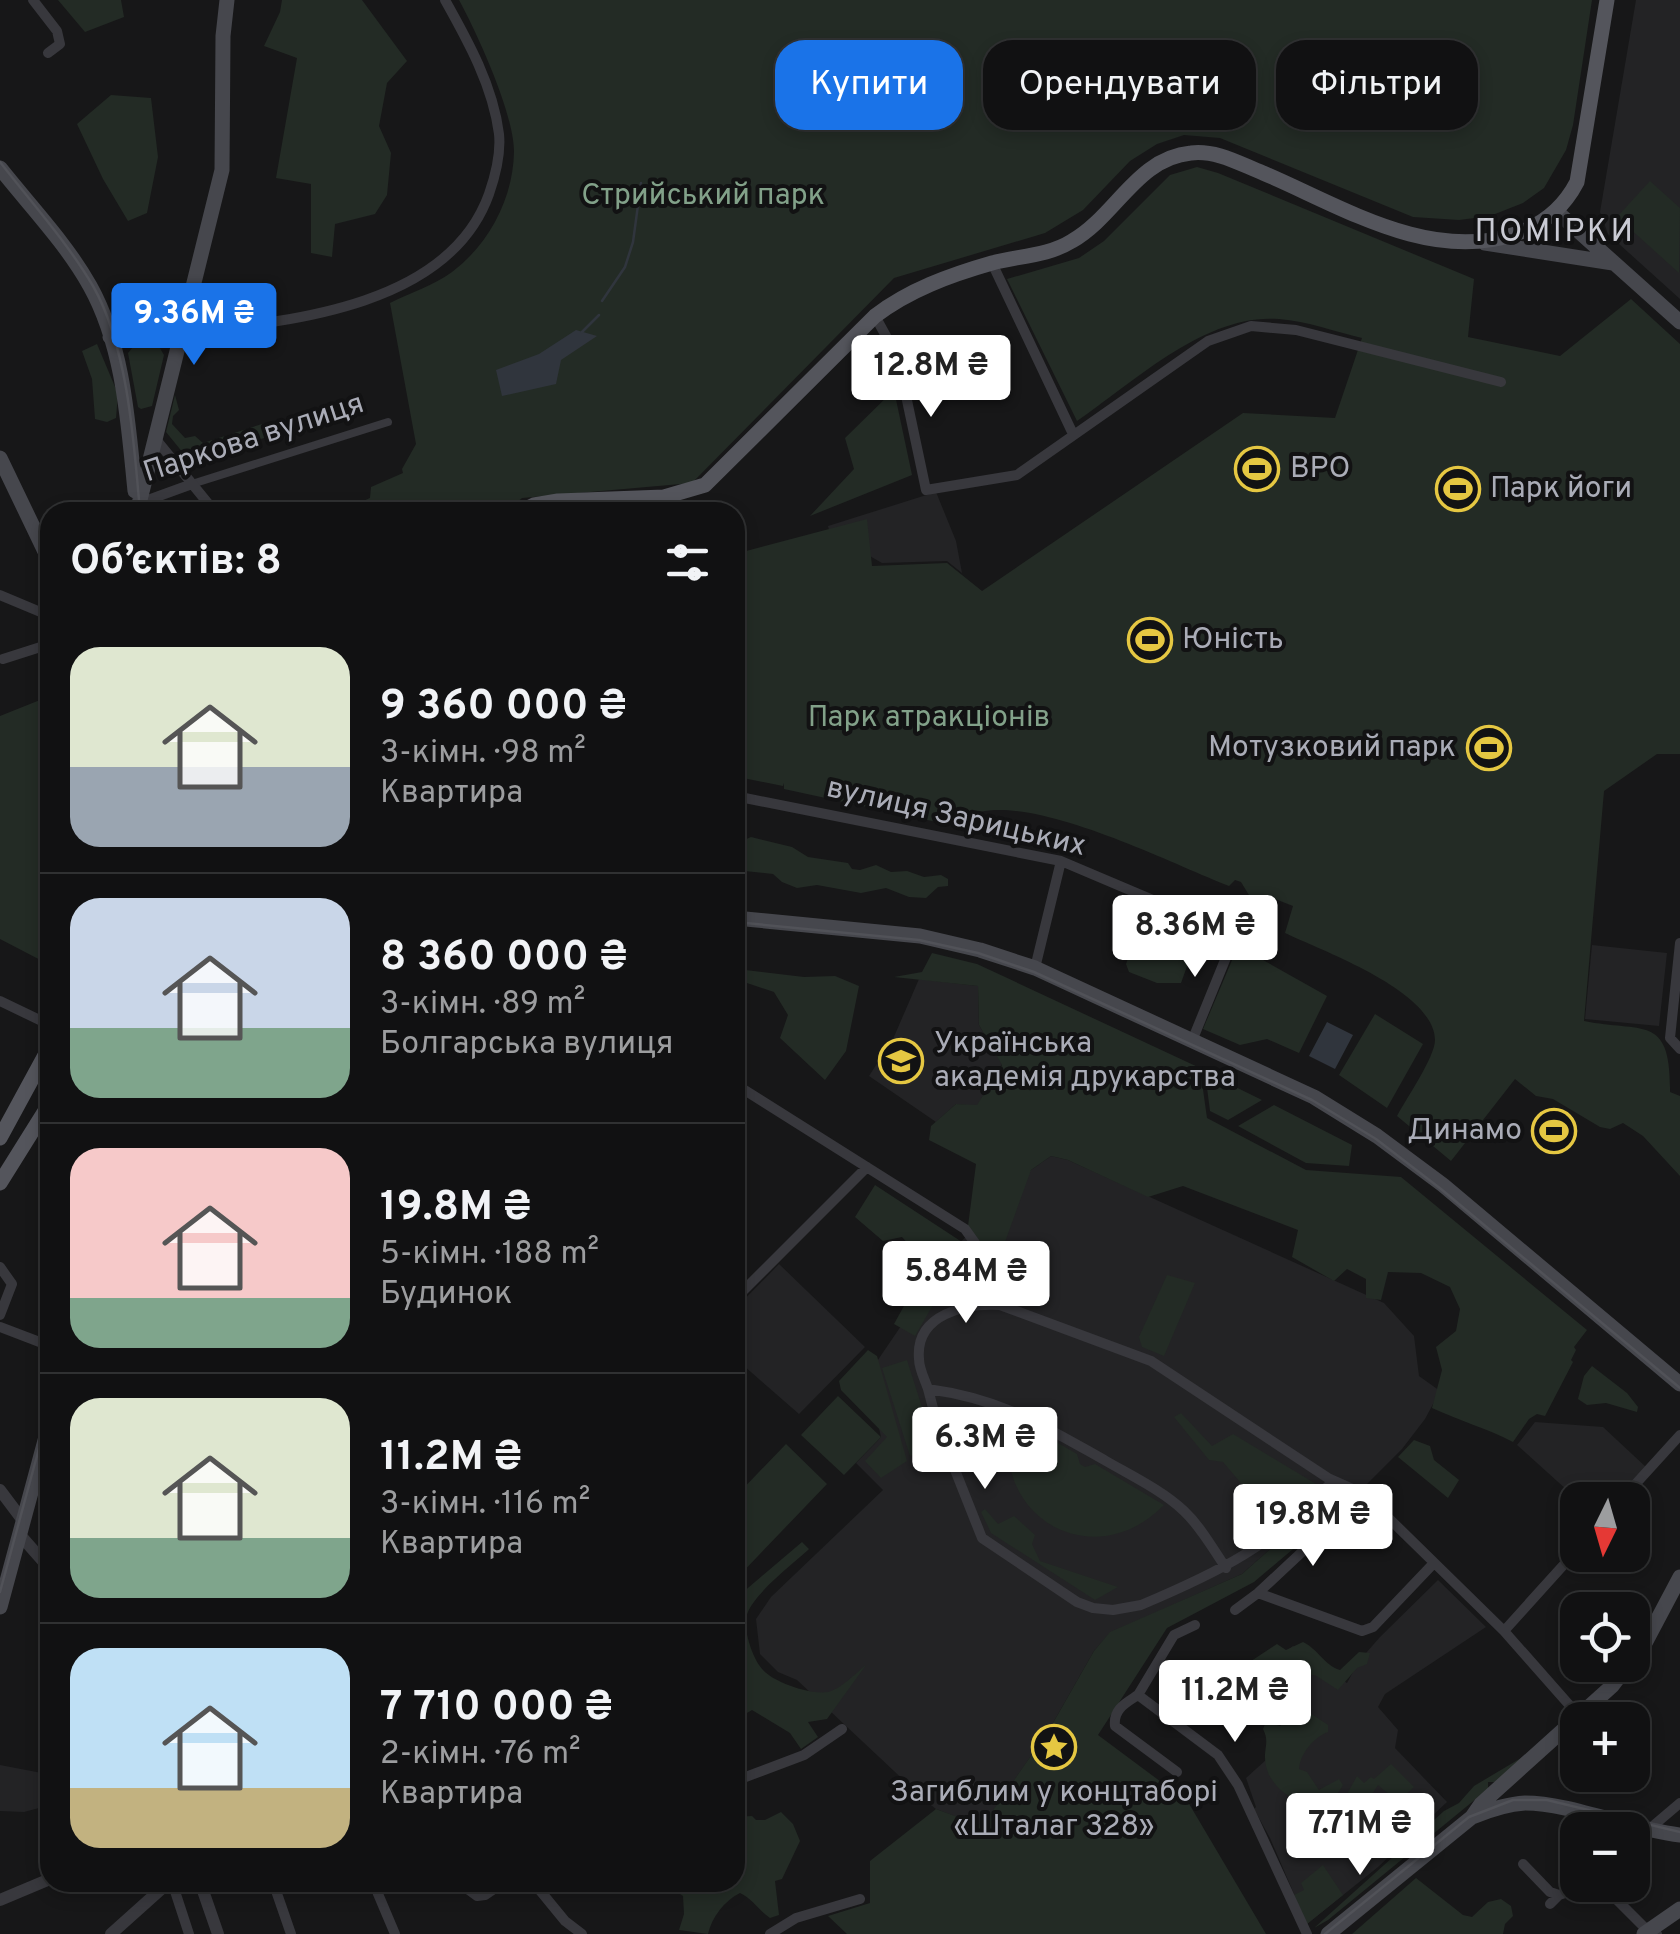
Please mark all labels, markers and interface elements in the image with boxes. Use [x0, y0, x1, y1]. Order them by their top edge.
chip: Купити [775, 40, 963, 130]
chip: Орендувати [983, 40, 1256, 130]
chip: Фільтри [1276, 40, 1478, 130]
park label: Стрийський парк [581, 178, 825, 215]
district label: ПОМІРКИ [1474, 213, 1636, 253]
pin: 9.36M ₴ [102, 283, 286, 368]
text: 9.36M ₴ [133, 295, 255, 335]
pin: 12.8M ₴ [839, 335, 1023, 420]
text: 12.8M ₴ [873, 347, 989, 387]
street label: Паркова вулиця [139, 386, 369, 492]
sports icon: ВРО [1234, 446, 1280, 492]
place label: ВРО [1290, 451, 1351, 488]
sports icon: Парк йоги [1435, 466, 1481, 512]
place label: Парк йоги [1490, 471, 1632, 508]
icon: filters [660, 535, 715, 590]
text: Об’єктів: 8 [70, 536, 282, 589]
sports icon: Юність [1127, 617, 1173, 663]
place label: Юність [1182, 622, 1284, 659]
text: 9 360 000 ₴ [380, 681, 627, 734]
icon: home [150, 687, 270, 807]
park label: Парк атракціонів [808, 700, 1050, 737]
sports icon: Мотузковий парк [1466, 725, 1512, 771]
place label: Мотузковий парк [1208, 730, 1456, 767]
text: 3-кімн. · 98 m² [380, 734, 586, 774]
street label: вулиця Зарицьких [823, 770, 1089, 866]
text: Квартира [380, 774, 523, 814]
pin: 8.36M ₴ [1103, 895, 1287, 980]
text: 8.36M ₴ [1135, 907, 1255, 947]
text: 8 360 000 ₴ [380, 932, 627, 985]
icon: home [150, 938, 270, 1058]
text: 3-кімн. · 89 m² [380, 985, 585, 1025]
text: Болгарська вулиця [380, 1025, 674, 1065]
place label: Українська академія друкарства [934, 1026, 1236, 1097]
school or university icon: Українська академія друкарства [878, 1038, 924, 1084]
sports icon: Динамо [1531, 1108, 1577, 1154]
place label: Динамо [1407, 1113, 1522, 1150]
text: 19.8M ₴ [380, 1182, 531, 1235]
icon: home [150, 1188, 270, 1308]
text: 5-кімн. · 188 m² [380, 1235, 599, 1275]
pin: 5.84M ₴ [874, 1241, 1058, 1326]
text: 5.84M ₴ [905, 1253, 1027, 1293]
text: Будинок [380, 1275, 512, 1315]
pin: 6.3M ₴ [904, 1407, 1066, 1492]
text: 6.3M ₴ [934, 1419, 1036, 1459]
text: 11.2M ₴ [380, 1432, 522, 1485]
icon: home [150, 1438, 270, 1558]
north arrow [1560, 1482, 1650, 1572]
map controls [1560, 1482, 1650, 1902]
pin: 19.8M ₴ [1221, 1484, 1405, 1569]
text: 3-кімн. · 116 m² [380, 1485, 590, 1525]
text: 19.8M ₴ [1255, 1496, 1371, 1536]
text: Квартира [380, 1525, 523, 1565]
button: locate [1560, 1592, 1650, 1682]
pin: 11.2M ₴ [1143, 1660, 1327, 1745]
text: 11.2M ₴ [1181, 1672, 1289, 1712]
text: 7 710 000 ₴ [380, 1682, 613, 1735]
icon: home [150, 1688, 270, 1808]
button: + [1560, 1702, 1650, 1792]
place icon: Загиблим у концтаборі «Шталаг 328» [1031, 1724, 1077, 1770]
text: 2-кімн. · 76 m² [380, 1735, 581, 1775]
text: Квартира [380, 1775, 523, 1815]
place label: Загиблим у концтаборі «Шталаг 328» [890, 1775, 1218, 1846]
pin: 7.71M ₴ [1268, 1793, 1452, 1878]
text: 7.71M ₴ [1308, 1805, 1412, 1845]
button: − [1560, 1812, 1650, 1902]

